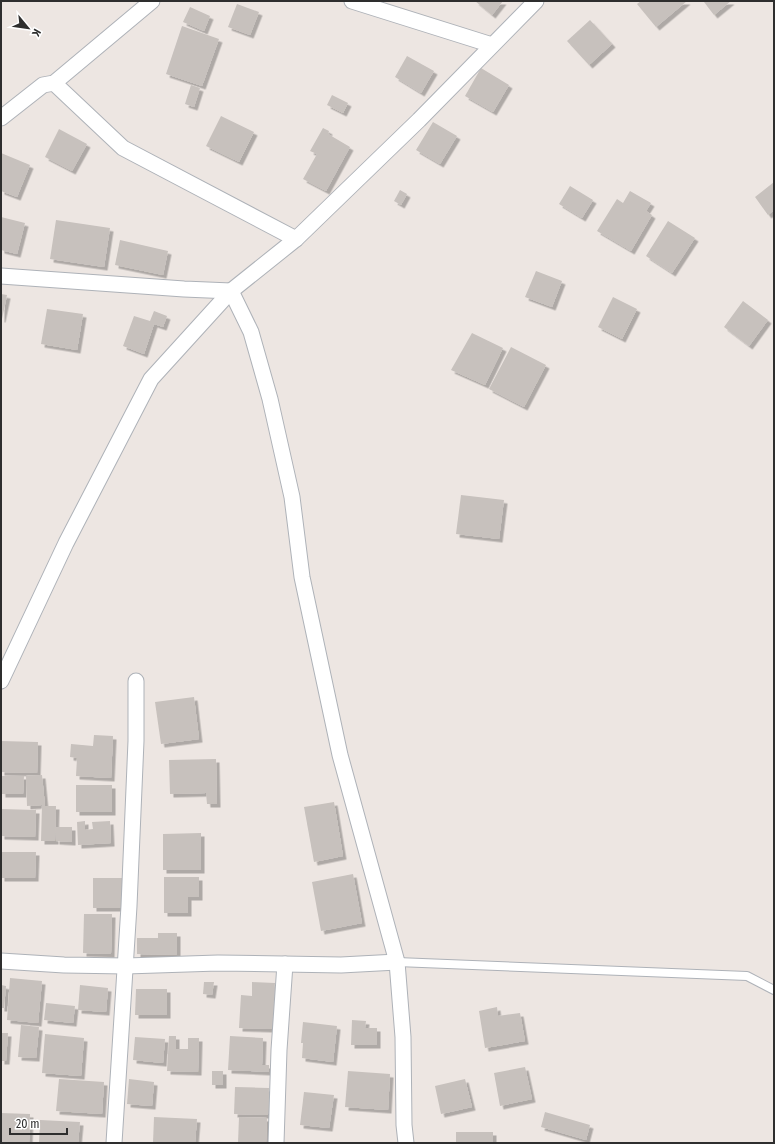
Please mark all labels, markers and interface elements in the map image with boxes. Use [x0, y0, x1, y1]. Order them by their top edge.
north arrow [8, 8, 48, 48]
text: K [29, 27, 44, 39]
scale bar [10, 1110, 67, 1136]
text: 20 m [16, 1117, 40, 1131]

